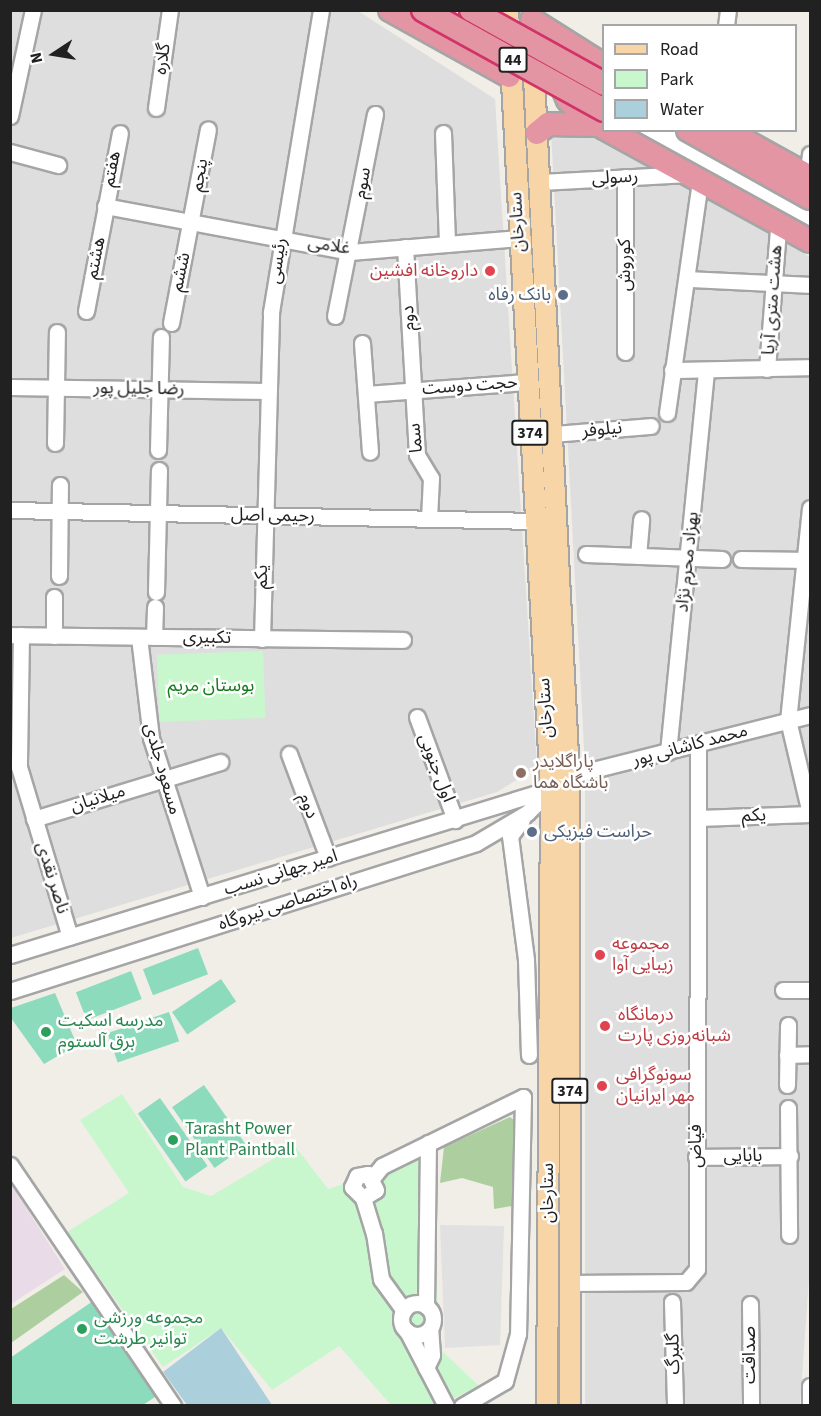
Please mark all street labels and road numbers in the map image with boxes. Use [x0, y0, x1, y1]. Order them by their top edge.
street label: گلاره [150, 42, 176, 76]
road number: 44 [498, 47, 528, 73]
street label: هفتم [98, 149, 126, 189]
street label: پنجم [186, 157, 214, 193]
street label: سوم [350, 166, 376, 200]
street label: رسولی [591, 166, 639, 190]
street label: ستارخان [506, 191, 530, 253]
street label: غلامی [306, 232, 352, 260]
street label: هشتم [81, 235, 111, 281]
street label: رئیسی [264, 237, 292, 285]
street label: کوروش [614, 239, 636, 291]
street label: هشت متری آریا [758, 244, 788, 356]
street label: ششم [166, 250, 196, 294]
street label: دوم [398, 305, 420, 331]
street label: حجت دوست [421, 372, 519, 400]
street label: رضا جلیل پور [93, 377, 185, 401]
street label: نیلوفر [581, 417, 623, 443]
road number: 374 [510, 420, 550, 446]
street label: سما [404, 422, 428, 454]
street label: رحیمی اصل [231, 504, 315, 528]
street label: بهزاد محرم نژاد [672, 511, 704, 613]
street label: یکم [251, 565, 273, 589]
street label: تکبیری [183, 627, 231, 649]
street label: ستارخان [534, 677, 558, 739]
street label: محمد کاشانی پور [630, 720, 750, 772]
street label: مسعود جلدی [139, 721, 185, 817]
street label: اول جنوبی [413, 731, 459, 805]
street label: میلانیان [68, 780, 128, 818]
street label: دوم [293, 790, 323, 822]
street label: یکم [741, 805, 767, 827]
street label: ناصر نقدی [31, 839, 73, 917]
street label: امیر جهانی نسب [222, 845, 340, 901]
street label: راه اختصاصی نیروگاه [216, 870, 360, 936]
road number: 374 [550, 1078, 590, 1104]
street label: فیاض [685, 1124, 707, 1168]
street label: بابایی [724, 1145, 762, 1167]
street label: ستارخان [537, 1163, 559, 1223]
street label: صداقت [739, 1326, 761, 1384]
street label: گلبرگ [663, 1333, 685, 1375]

